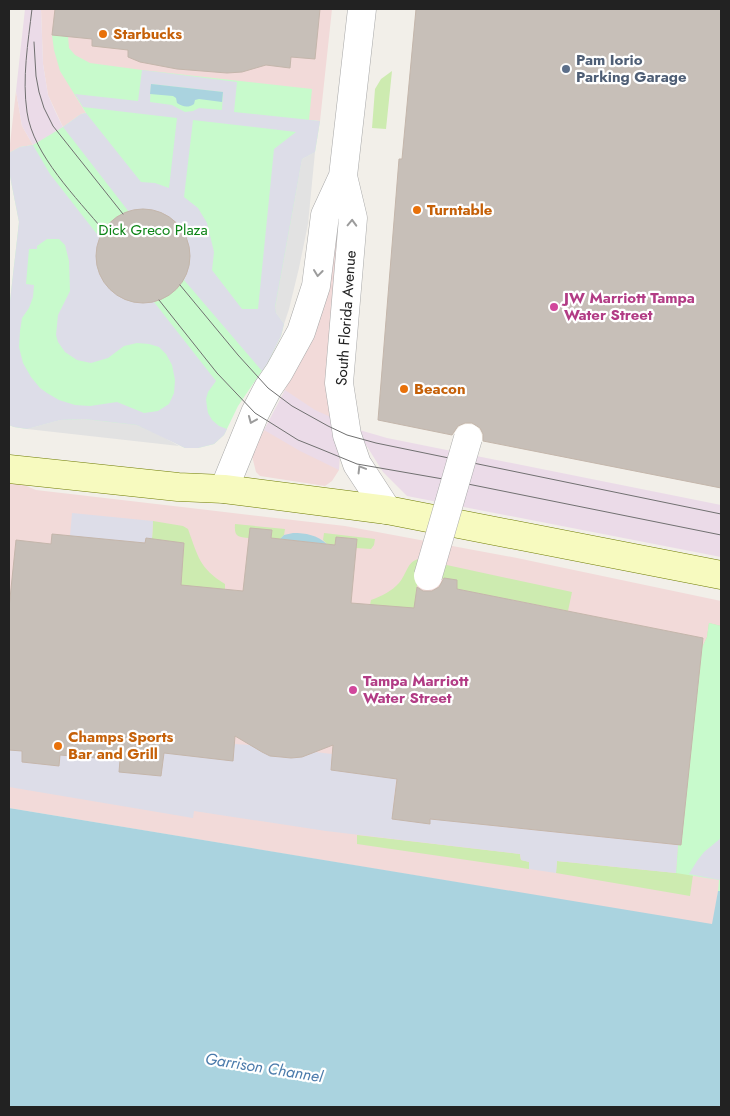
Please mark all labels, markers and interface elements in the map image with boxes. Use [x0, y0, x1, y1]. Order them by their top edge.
place label: Starbucks [113, 23, 182, 45]
marker: Starbucks [97, 28, 109, 40]
place label: Pam Iorio Parking Garage [576, 49, 687, 88]
marker: Pam Iorio Parking Garage [560, 63, 572, 75]
place label: Turntable [427, 199, 493, 221]
marker: Turntable [411, 204, 423, 216]
park label: Dick Greco Plaza [98, 219, 208, 241]
one-way arrow [347, 219, 358, 227]
street label: South Florida Avenue [330, 249, 362, 386]
one-way arrow [313, 269, 324, 277]
place label: JW Marriott Tampa Water Street [561, 287, 695, 326]
marker: JW Marriott Tampa Water Street [548, 301, 560, 313]
place label: Beacon [414, 378, 466, 400]
marker: Beacon [398, 383, 410, 395]
one-way arrow [248, 415, 259, 424]
one-way arrow [357, 466, 367, 475]
place label: Tampa Marriott Water Street [363, 670, 469, 709]
marker: Tampa Marriott Water Street [347, 684, 359, 696]
place label: Champs Sports Bar and Grill [68, 726, 173, 765]
marker: Champs Sports Bar and Grill [52, 740, 64, 752]
water label: Garrison Channel [203, 1047, 326, 1088]

